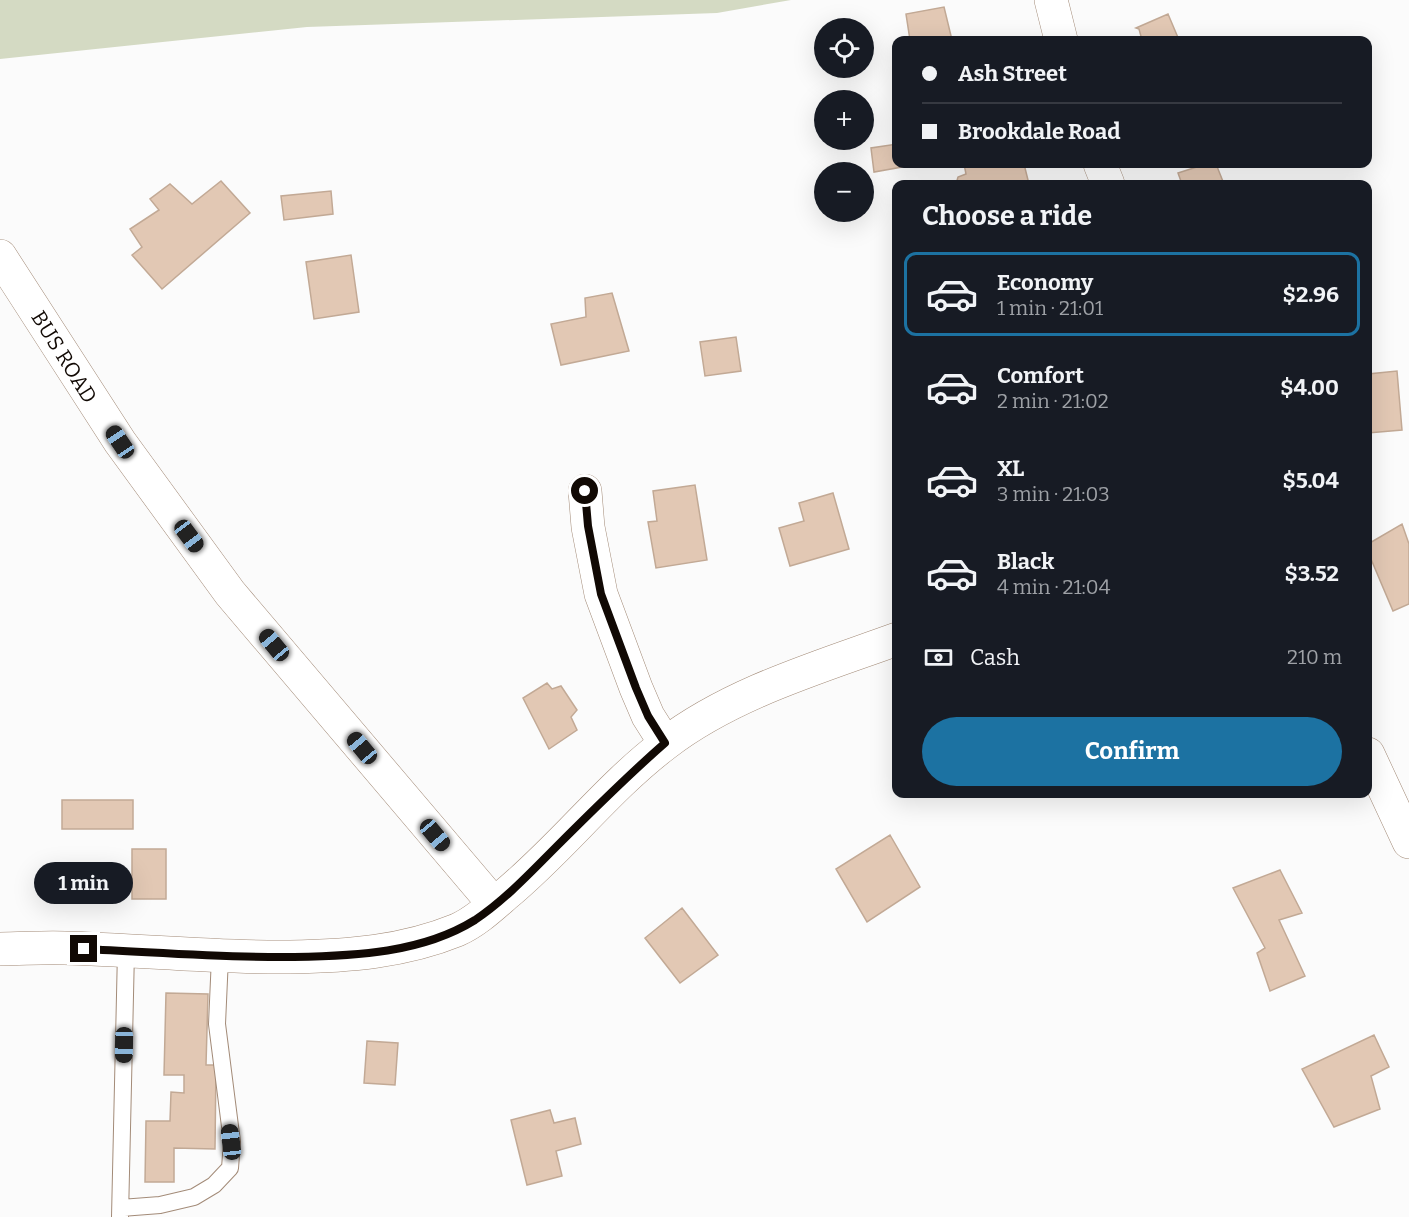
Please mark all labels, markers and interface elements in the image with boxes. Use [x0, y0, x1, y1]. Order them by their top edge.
map controls [814, 18, 874, 222]
button: locate [814, 18, 874, 78]
text: Ash Street [958, 60, 1067, 87]
button: + [814, 90, 874, 150]
text: Brookdale Road [958, 118, 1121, 145]
button: − [814, 162, 874, 222]
text: Choose a ride [922, 200, 1092, 232]
icon: car [925, 267, 979, 321]
text: Economy [997, 269, 1093, 296]
text: $2.96 [1283, 281, 1339, 308]
text: 1 min · 21:01 [997, 296, 1103, 320]
street label: BUS ROAD [25, 306, 103, 408]
icon: car [925, 360, 979, 414]
text: Comfort [997, 362, 1084, 389]
text: $4.00 [1280, 374, 1339, 401]
text: 2 min · 21:02 [997, 389, 1109, 413]
car [102, 422, 138, 462]
icon: car [925, 453, 979, 507]
text: XL [997, 455, 1024, 482]
text: $5.04 [1282, 467, 1339, 494]
route start [571, 477, 598, 504]
text: 3 min · 21:03 [997, 482, 1110, 506]
car [171, 516, 207, 556]
icon: car [925, 546, 979, 600]
text: Black [997, 548, 1054, 575]
text: $3.52 [1285, 560, 1339, 587]
text: 4 min · 21:04 [997, 575, 1110, 599]
car [256, 625, 292, 665]
icon: cash [922, 641, 955, 674]
text: Cash [970, 644, 1020, 671]
text: 210 m [1287, 645, 1342, 669]
button: Confirm [922, 717, 1342, 786]
car [344, 728, 380, 768]
car [417, 815, 453, 855]
callout: 1 min [34, 862, 134, 904]
text: 1 min [58, 871, 109, 895]
route end [70, 935, 97, 962]
car [115, 1027, 133, 1063]
car [220, 1123, 242, 1161]

